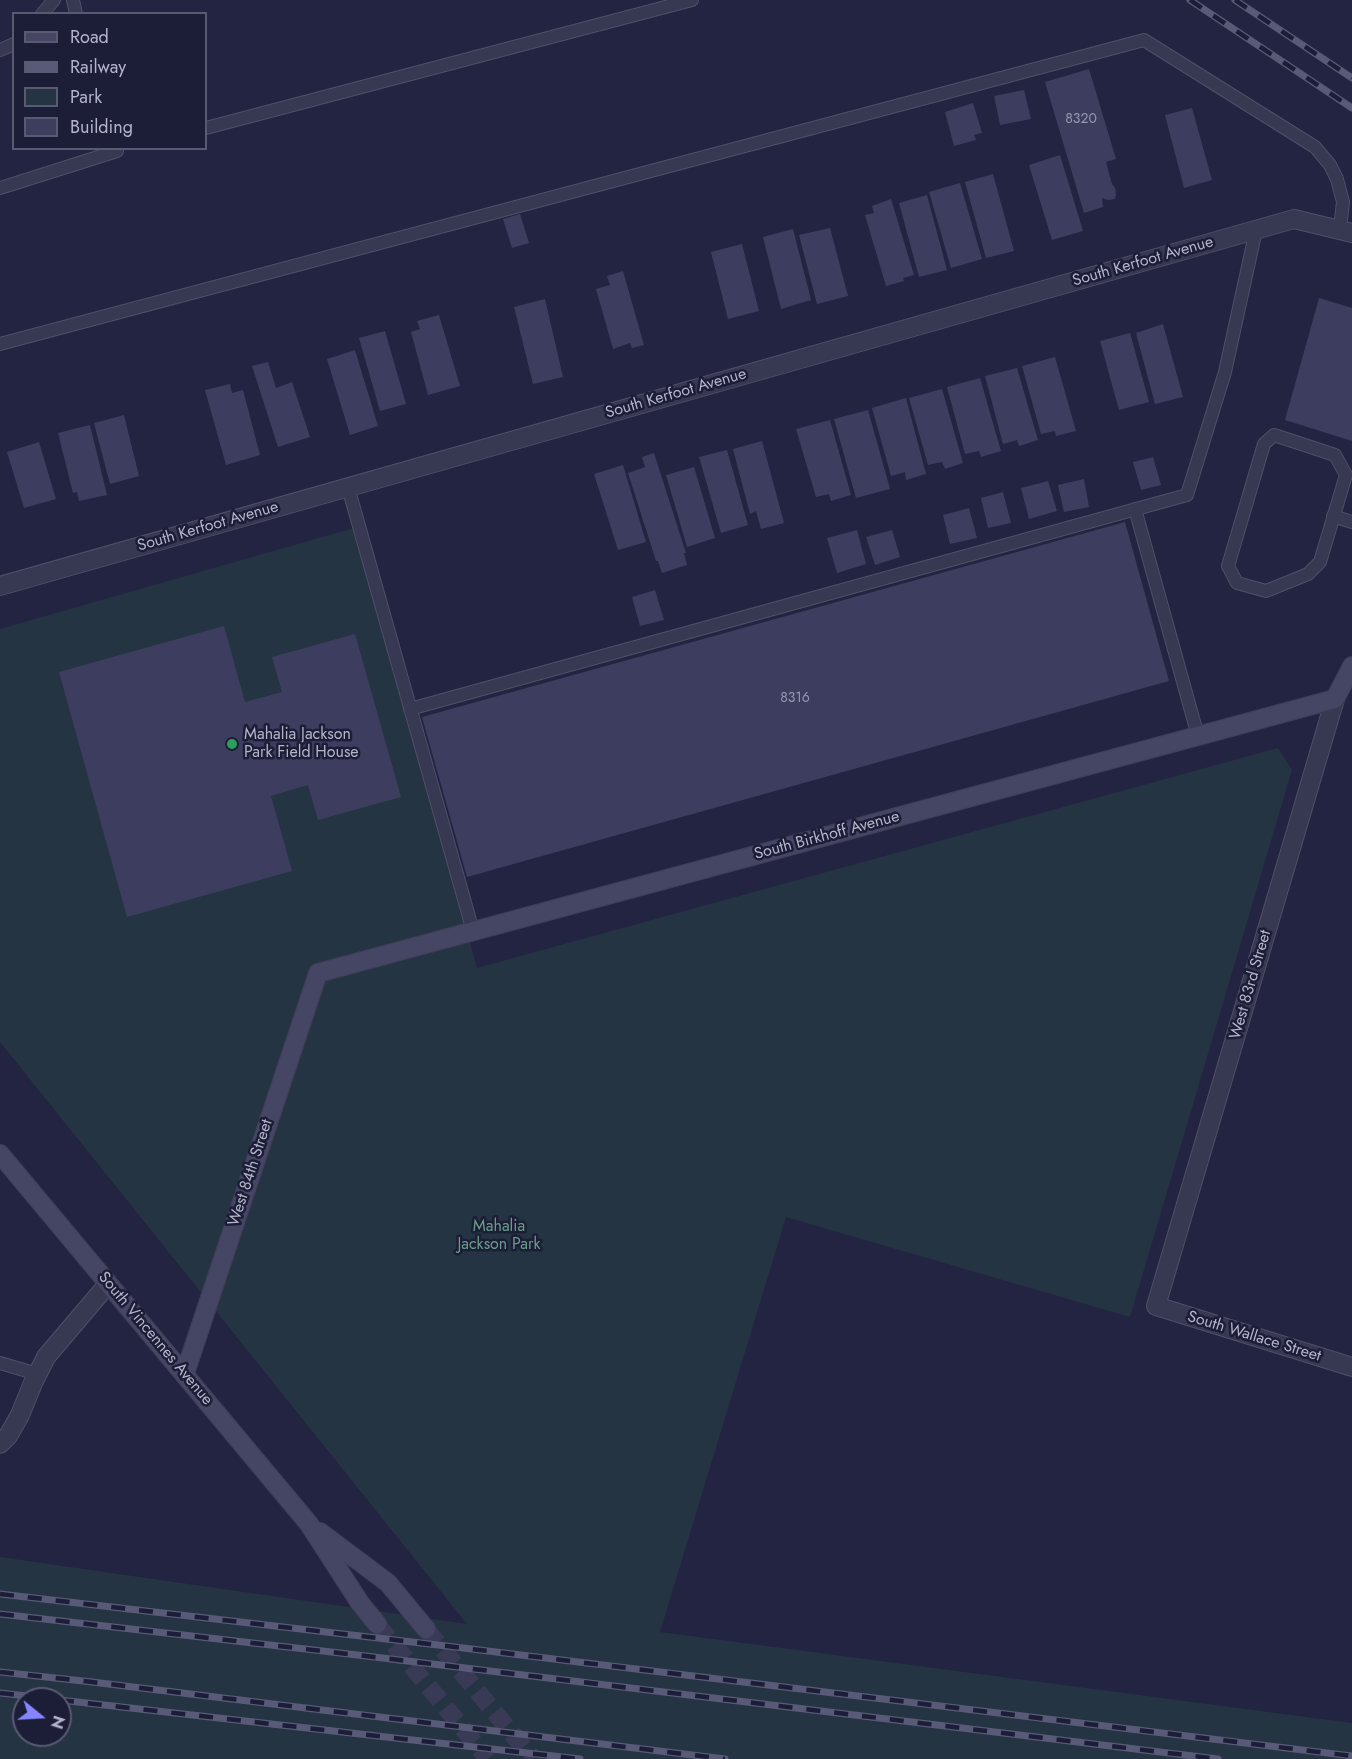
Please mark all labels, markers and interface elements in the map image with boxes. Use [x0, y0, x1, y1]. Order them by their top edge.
legend [12, 12, 207, 150]
text: Road [70, 24, 109, 50]
text: Railway [70, 54, 126, 80]
text: Park [70, 84, 102, 110]
house number: 8320 [1065, 112, 1097, 128]
text: Building [70, 114, 133, 140]
street label: South Kerfoot Avenue [1070, 233, 1216, 291]
street label: South Kerfoot Avenue [603, 365, 749, 423]
street label: South Kerfoot Avenue [135, 498, 281, 556]
house number: 8316 [780, 691, 810, 707]
place label: Mahalia Jackson Park Field House [244, 725, 359, 763]
marker: Mahalia Jackson Park Field House [225, 737, 239, 751]
street label: South Birkhoff Avenue [752, 807, 902, 865]
street label: West 83rd Street [1226, 928, 1276, 1042]
street label: West 84th Street [225, 1117, 277, 1229]
park label: Mahalia Jackson Park [457, 1217, 541, 1255]
street label: South Vincennes Avenue [94, 1268, 216, 1410]
street label: South Wallace Street [1185, 1308, 1323, 1366]
north arrow [12, 1687, 72, 1747]
text: N [45, 1712, 71, 1732]

